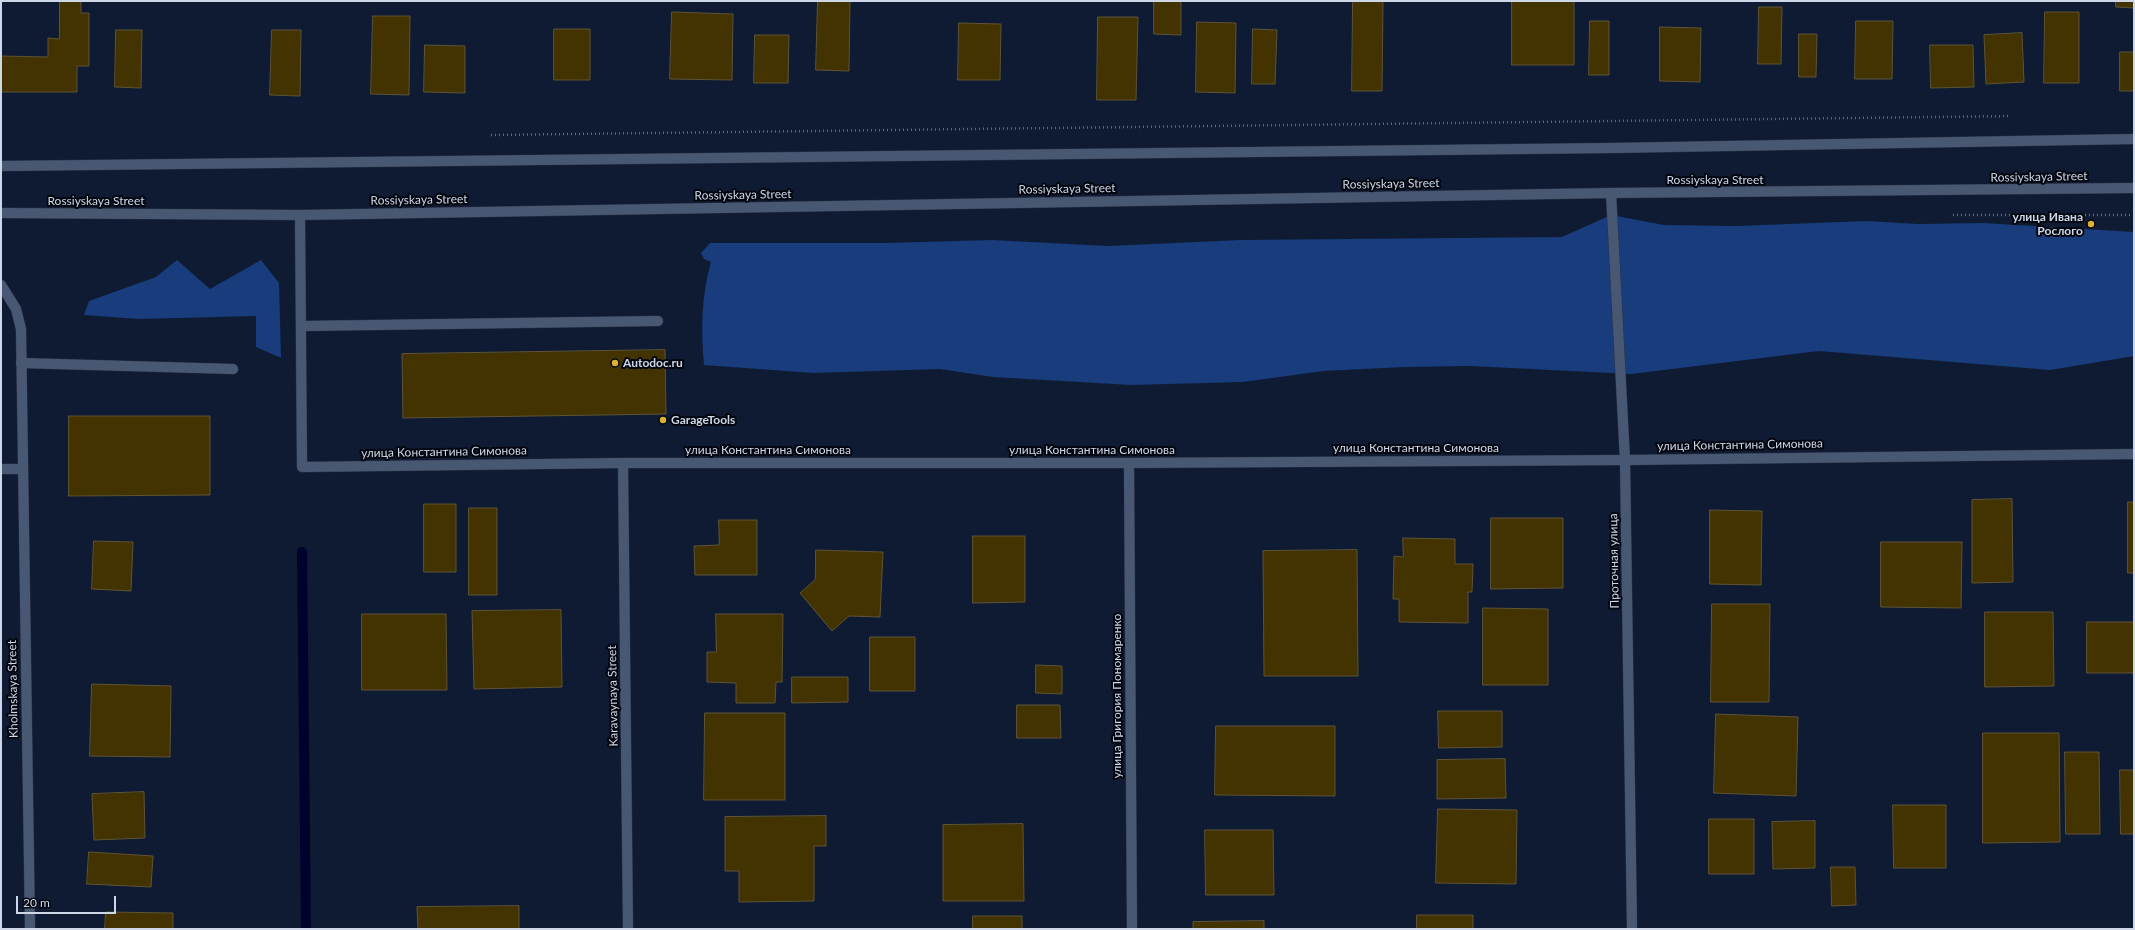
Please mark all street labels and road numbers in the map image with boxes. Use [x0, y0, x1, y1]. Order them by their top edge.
street label: Rossiyskaya Street [1990, 169, 2088, 185]
street label: Rossiyskaya Street [1666, 173, 1764, 187]
street label: Rossiyskaya Street [1342, 176, 1440, 192]
street label: Rossiyskaya Street [1018, 181, 1116, 197]
street label: Rossiyskaya Street [694, 187, 792, 203]
street label: Rossiyskaya Street [370, 192, 468, 208]
street label: Rossiyskaya Street [47, 194, 145, 208]
street label: улица Константина Симонова [1657, 436, 1823, 454]
street label: улица Константина Симонова [1333, 441, 1499, 455]
street label: улица Константина Симонова [361, 443, 527, 461]
street label: улица Константина Симонова [685, 443, 851, 457]
street label: улица Константина Симонова [1009, 443, 1175, 457]
street label: Проточная улица [1606, 513, 1622, 609]
street label: улица Григория Пономаренко [1110, 614, 1124, 778]
street label: Kholmskaya Street [5, 640, 21, 738]
street label: Karavaynaya Street [605, 645, 621, 747]

